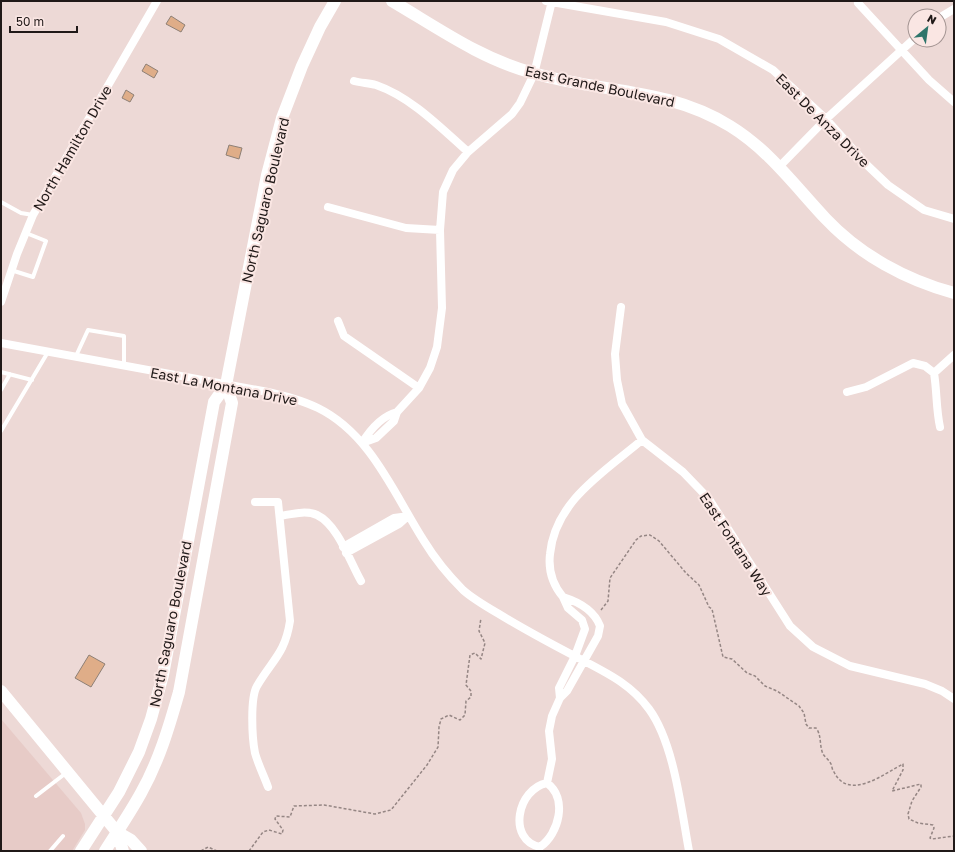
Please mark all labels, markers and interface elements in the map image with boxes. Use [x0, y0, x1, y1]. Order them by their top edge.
scale bar [10, 8, 77, 34]
north arrow [907, 8, 947, 48]
text: N [925, 11, 939, 27]
text: 50 m [16, 14, 44, 29]
street label: East Grande Boulevard [524, 62, 676, 110]
street label: East De Anza Drive [773, 70, 873, 170]
street label: North Hamilton Drive [29, 82, 115, 214]
street label: North Saguaro Boulevard [238, 116, 292, 284]
street label: East La Montana Drive [149, 363, 299, 409]
street label: East Fontana Way [696, 489, 776, 599]
street label: North Saguaro Boulevard [146, 539, 194, 709]

